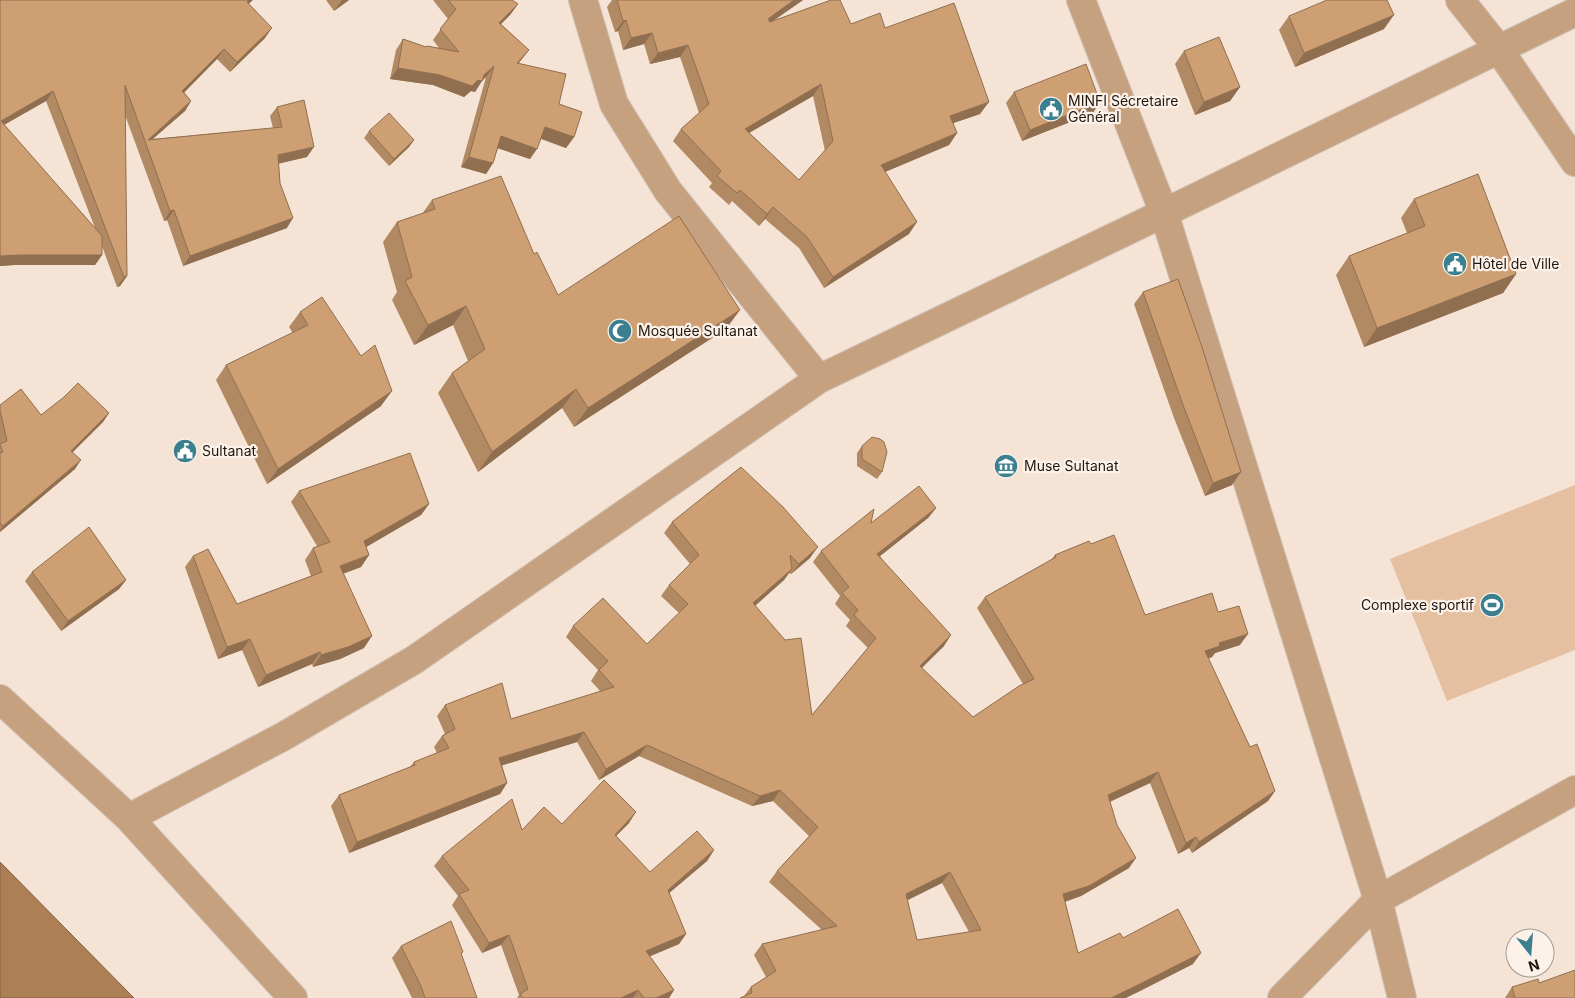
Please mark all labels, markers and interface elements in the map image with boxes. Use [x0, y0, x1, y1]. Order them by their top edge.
place label: MINFI Sécretaire Général [1068, 92, 1178, 125]
public building icon: MINFI Sécretaire Général [1038, 96, 1064, 122]
public building icon: Hôtel de Ville [1442, 251, 1468, 277]
place label: Hôtel de Ville [1472, 255, 1559, 272]
mosque icon: Mosquée Sultanat [607, 318, 633, 344]
place label: Mosquée Sultanat [638, 322, 758, 339]
public building icon: Sultanat [172, 438, 198, 464]
place label: Sultanat [202, 442, 256, 459]
museum icon: Muse Sultanat [993, 453, 1019, 479]
place label: Muse Sultanat [1024, 457, 1119, 474]
sports icon: Complexe sportif [1479, 592, 1505, 618]
place label: Complexe sportif [1361, 596, 1474, 613]
north arrow [1505, 928, 1555, 978]
text: N [1526, 956, 1542, 976]

